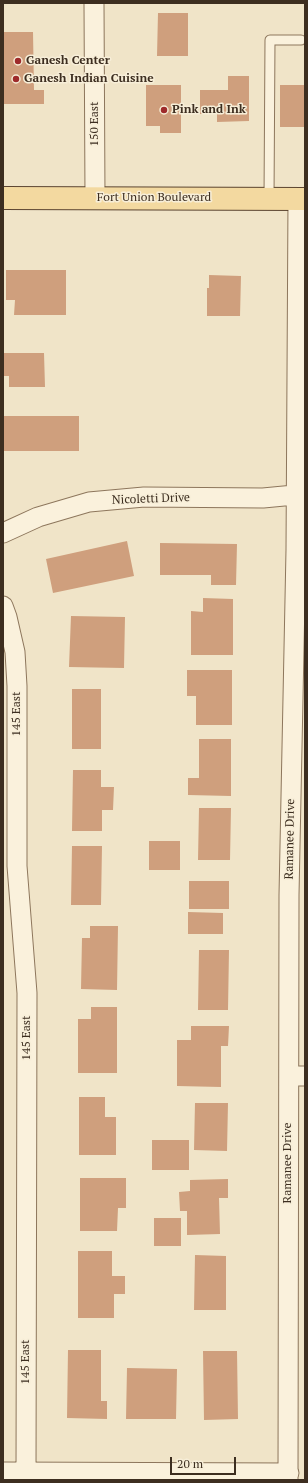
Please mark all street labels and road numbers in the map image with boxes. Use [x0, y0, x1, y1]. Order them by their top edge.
street label: 150 East [88, 102, 102, 146]
street label: Fort Union Boulevard [97, 191, 211, 205]
street label: Nicoletti Drive [112, 490, 190, 508]
street label: 145 East [10, 692, 24, 736]
street label: Ramanee Drive [282, 798, 298, 880]
street label: 145 East [20, 1016, 34, 1060]
street label: Ramanee Drive [281, 1123, 295, 1203]
street label: 145 East [19, 1340, 33, 1384]

